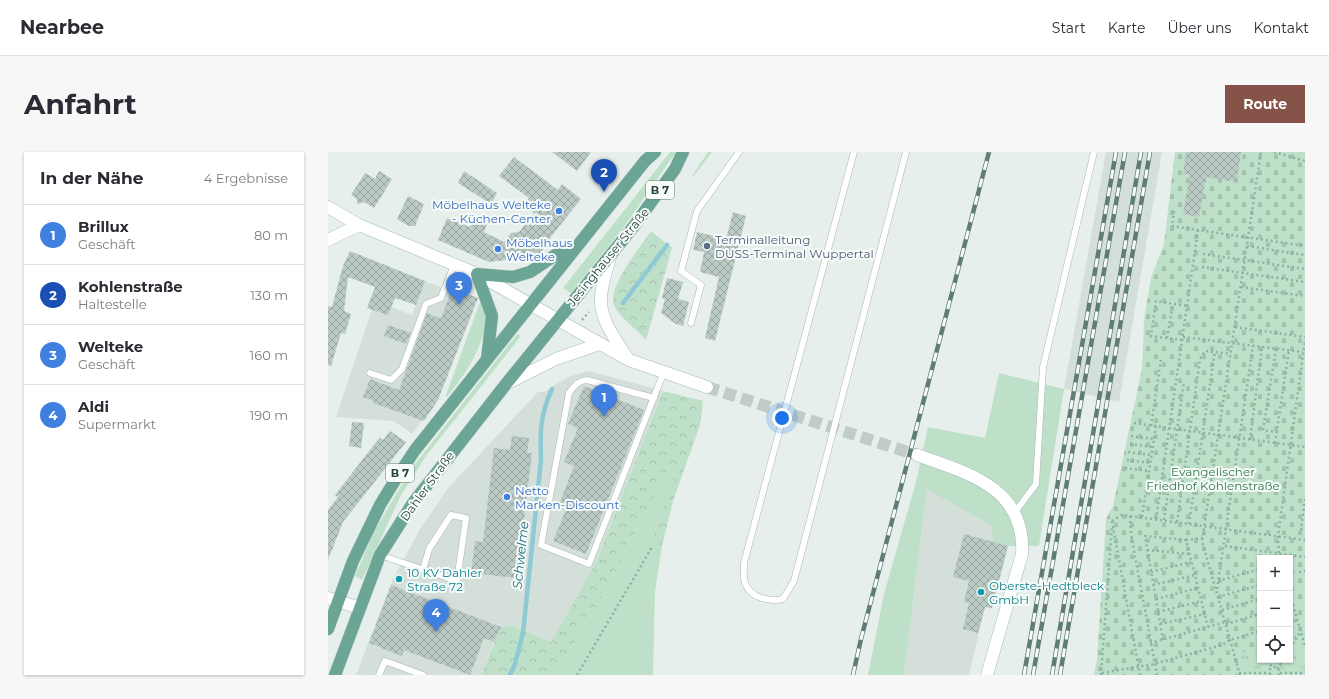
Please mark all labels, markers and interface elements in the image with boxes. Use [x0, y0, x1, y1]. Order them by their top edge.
text: Nearbee [20, 16, 104, 39]
text: Start [1052, 19, 1086, 37]
text: Karte [1108, 19, 1145, 37]
text: Über uns [1167, 19, 1231, 37]
text: Kontakt [1253, 19, 1309, 37]
button: Route [1225, 85, 1305, 123]
text: Anfahrt [24, 87, 137, 121]
pin: 2 [591, 159, 617, 192]
text: In der Nähe [40, 168, 144, 188]
text: 4 Ergebnisse [204, 170, 288, 186]
road number: B 7 [646, 181, 674, 199]
place label: Möbelhaus Welteke - Küchen-Center [432, 197, 551, 226]
street label: Jesinghauser Straße [563, 205, 652, 310]
marker: Möbelhaus Welteke - Küchen-Center [554, 206, 564, 216]
text: Brillux [78, 217, 129, 236]
text: 1 [50, 227, 56, 243]
text: 80 m [254, 227, 288, 243]
place label: Terminalleitung DUSS-Terminal Wuppertal [715, 232, 874, 261]
place label: Möbelhaus Welteke [506, 235, 573, 264]
text: Geschäft [78, 236, 136, 252]
marker: Terminalleitung DUSS-Terminal Wuppertal [702, 241, 712, 251]
marker: Möbelhaus Welteke [493, 244, 503, 254]
pin: 3 [446, 272, 472, 305]
text: Kohlenstraße [78, 277, 183, 296]
text: 2 [49, 287, 57, 303]
text: 130 m [250, 287, 288, 303]
text: Haltestelle [78, 296, 147, 312]
text: Welteke [78, 337, 143, 356]
text: 3 [49, 347, 57, 363]
text: 160 m [250, 347, 288, 363]
text: Geschäft [78, 356, 136, 372]
pin: 1 [591, 384, 617, 417]
text: Aldi [78, 397, 109, 416]
text: 4 [49, 407, 57, 423]
text: 190 m [250, 407, 288, 423]
your location [772, 408, 792, 428]
text: Supermarkt [78, 416, 156, 432]
street label: Dahler Straße [397, 448, 457, 524]
road number: B 7 [386, 464, 414, 482]
park label: Evangelischer Friedhof Kohlenstraße [1146, 464, 1280, 493]
place label: Netto Marken-Discount [515, 483, 619, 512]
marker: Netto Marken-Discount [502, 492, 512, 502]
water label: Schwelme [508, 520, 532, 590]
map controls [1257, 555, 1293, 663]
button: + [1257, 555, 1293, 591]
place label: 10 KV Dahler Straße 72 [407, 565, 483, 594]
marker: 10 KV Dahler Straße 72 [394, 574, 404, 584]
place label: Oberste-Hedtbleck GmbH [989, 578, 1105, 607]
marker: Oberste-Hedtbleck GmbH [976, 587, 986, 597]
button: − [1257, 591, 1293, 627]
pin: 4 [423, 599, 449, 632]
button: locate [1257, 627, 1293, 663]

